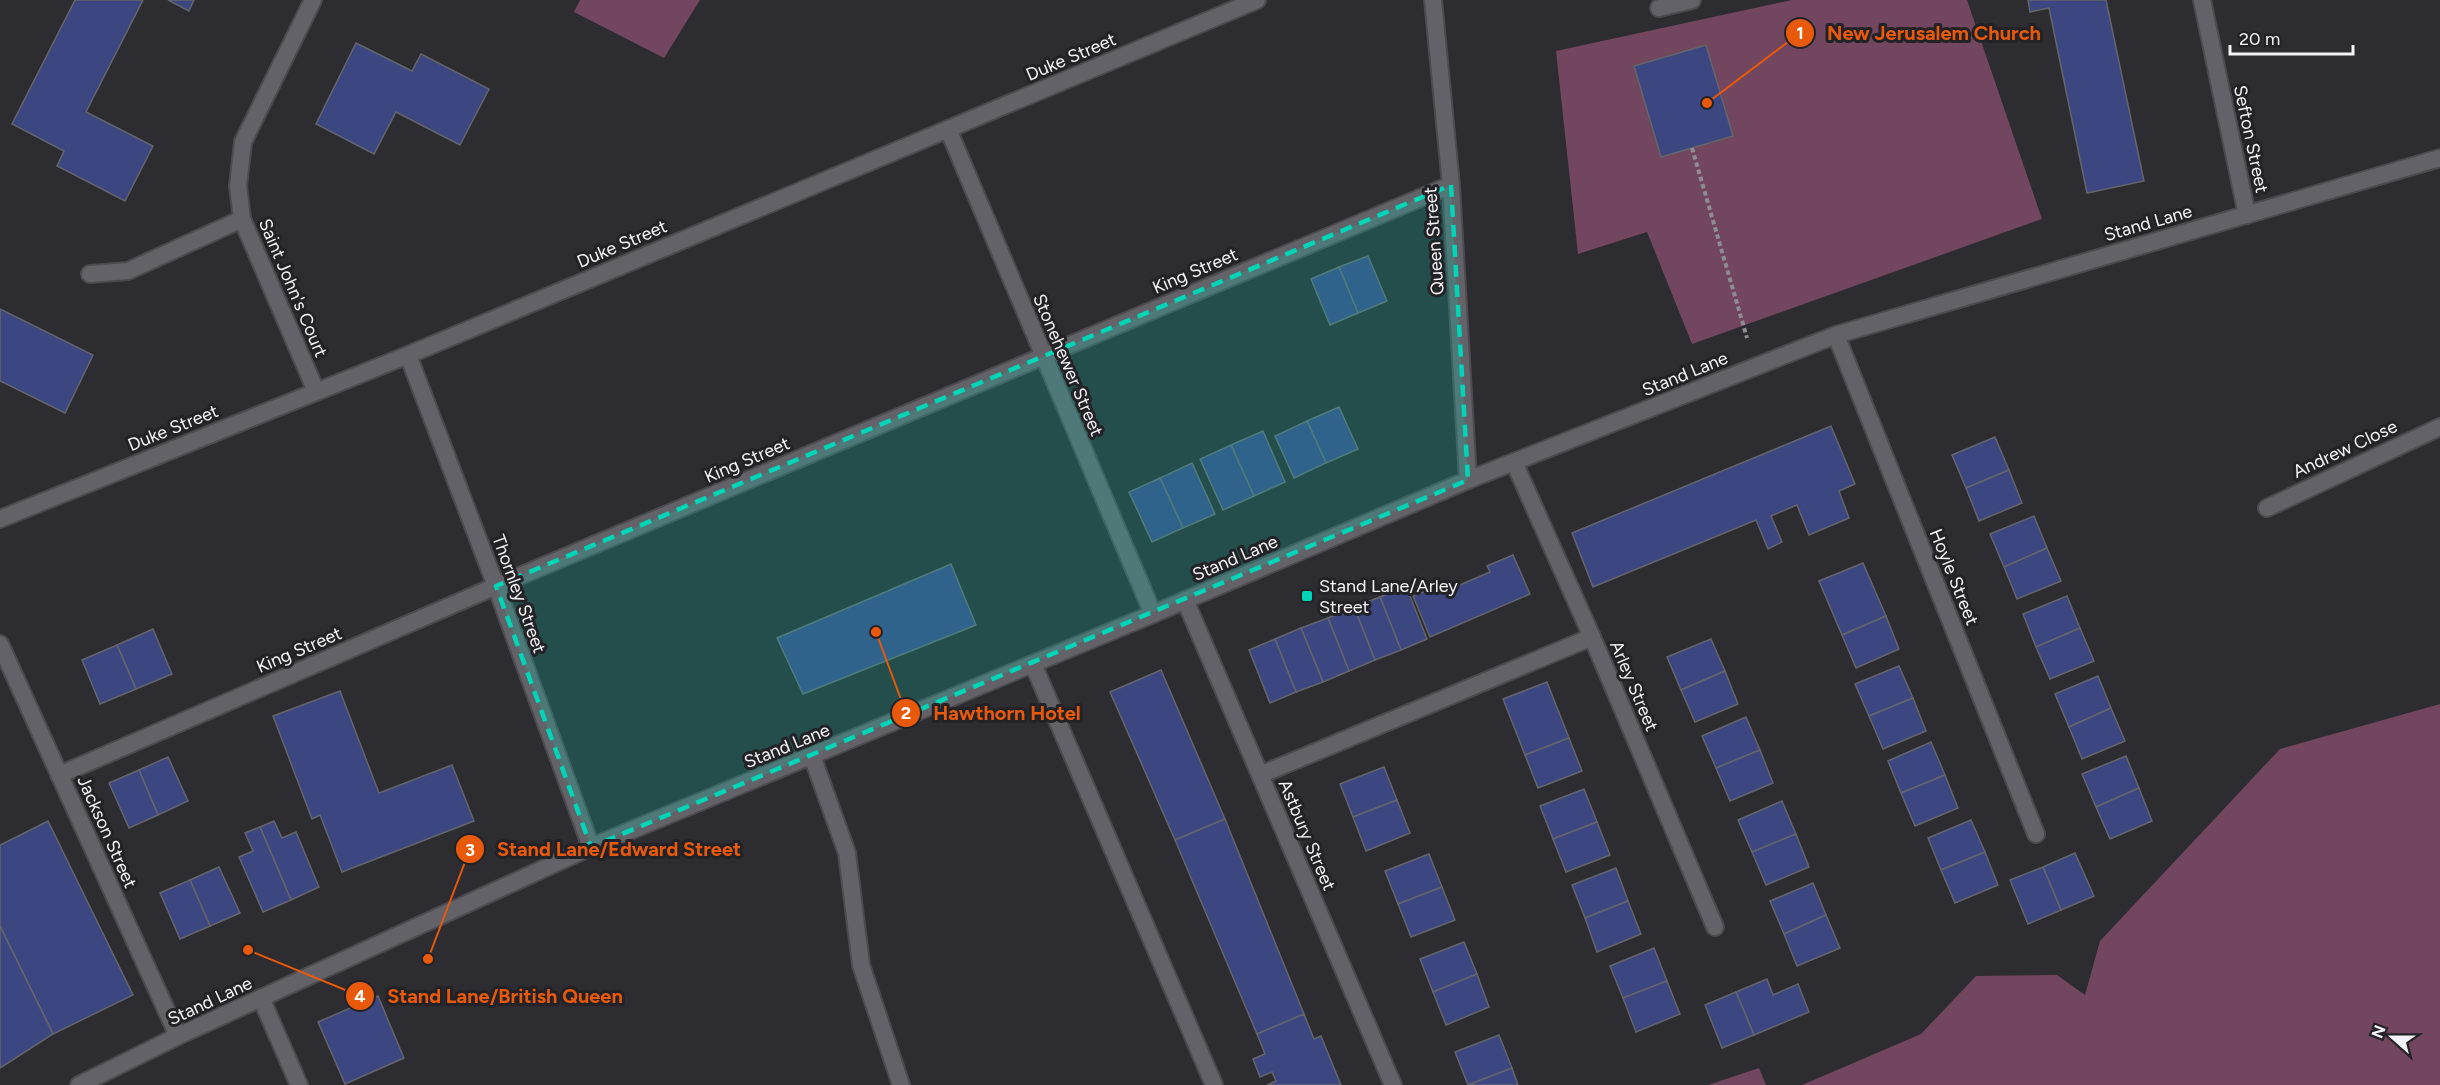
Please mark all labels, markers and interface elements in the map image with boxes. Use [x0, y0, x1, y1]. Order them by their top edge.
callout: New Jerusalem Church [1785, 14, 2053, 52]
scale bar [2230, 18, 2353, 56]
text: New Jerusalem Church [1827, 21, 2041, 45]
text: 1 [1796, 22, 1804, 44]
street label: Duke Street [1023, 28, 1119, 86]
text: 20 m [2239, 28, 2280, 50]
street label: Sefton Street [2229, 83, 2273, 195]
street label: Queen Street [1419, 186, 1449, 296]
street label: Stand Lane [2101, 200, 2195, 246]
street label: Saint John's Court [254, 215, 332, 361]
street label: Duke Street [574, 215, 670, 273]
street label: King Street [1149, 243, 1241, 299]
street label: Stonehewer Street [1028, 291, 1108, 440]
street label: Stand Lane [1639, 347, 1731, 401]
street label: Duke Street [125, 400, 222, 456]
street label: Andrew Close [2289, 415, 2401, 483]
street label: King Street [701, 432, 793, 488]
street label: Hoyle Street [1925, 526, 1983, 629]
street label: Stand Lane [1189, 530, 1281, 586]
street label: Thornley Street [487, 532, 551, 656]
place label: Stand Lane/Arley Street [1319, 575, 1458, 618]
marker: Stand Lane/Arley Street [1300, 589, 1314, 603]
street label: King Street [253, 622, 345, 678]
street label: Arley Street [1605, 637, 1663, 735]
callout: Hawthorn Hotel [891, 694, 1092, 732]
text: Hawthorn Hotel [933, 701, 1081, 725]
text: 2 [901, 702, 911, 724]
street label: Stand Lane [741, 719, 833, 773]
street label: Jackson Street [72, 772, 142, 892]
street label: Astbury Street [1274, 776, 1340, 894]
callout: Stand Lane/Edward Street [455, 830, 753, 868]
text: Stand Lane/Edward Street [497, 837, 741, 861]
text: 3 [465, 839, 475, 861]
street label: Stand Lane [164, 972, 256, 1030]
callout: Stand Lane/British Queen [345, 977, 635, 1015]
text: Stand Lane/British Queen [387, 984, 623, 1008]
text: 4 [354, 985, 366, 1007]
north arrow [2362, 1007, 2422, 1067]
text: N [2367, 1023, 2390, 1041]

